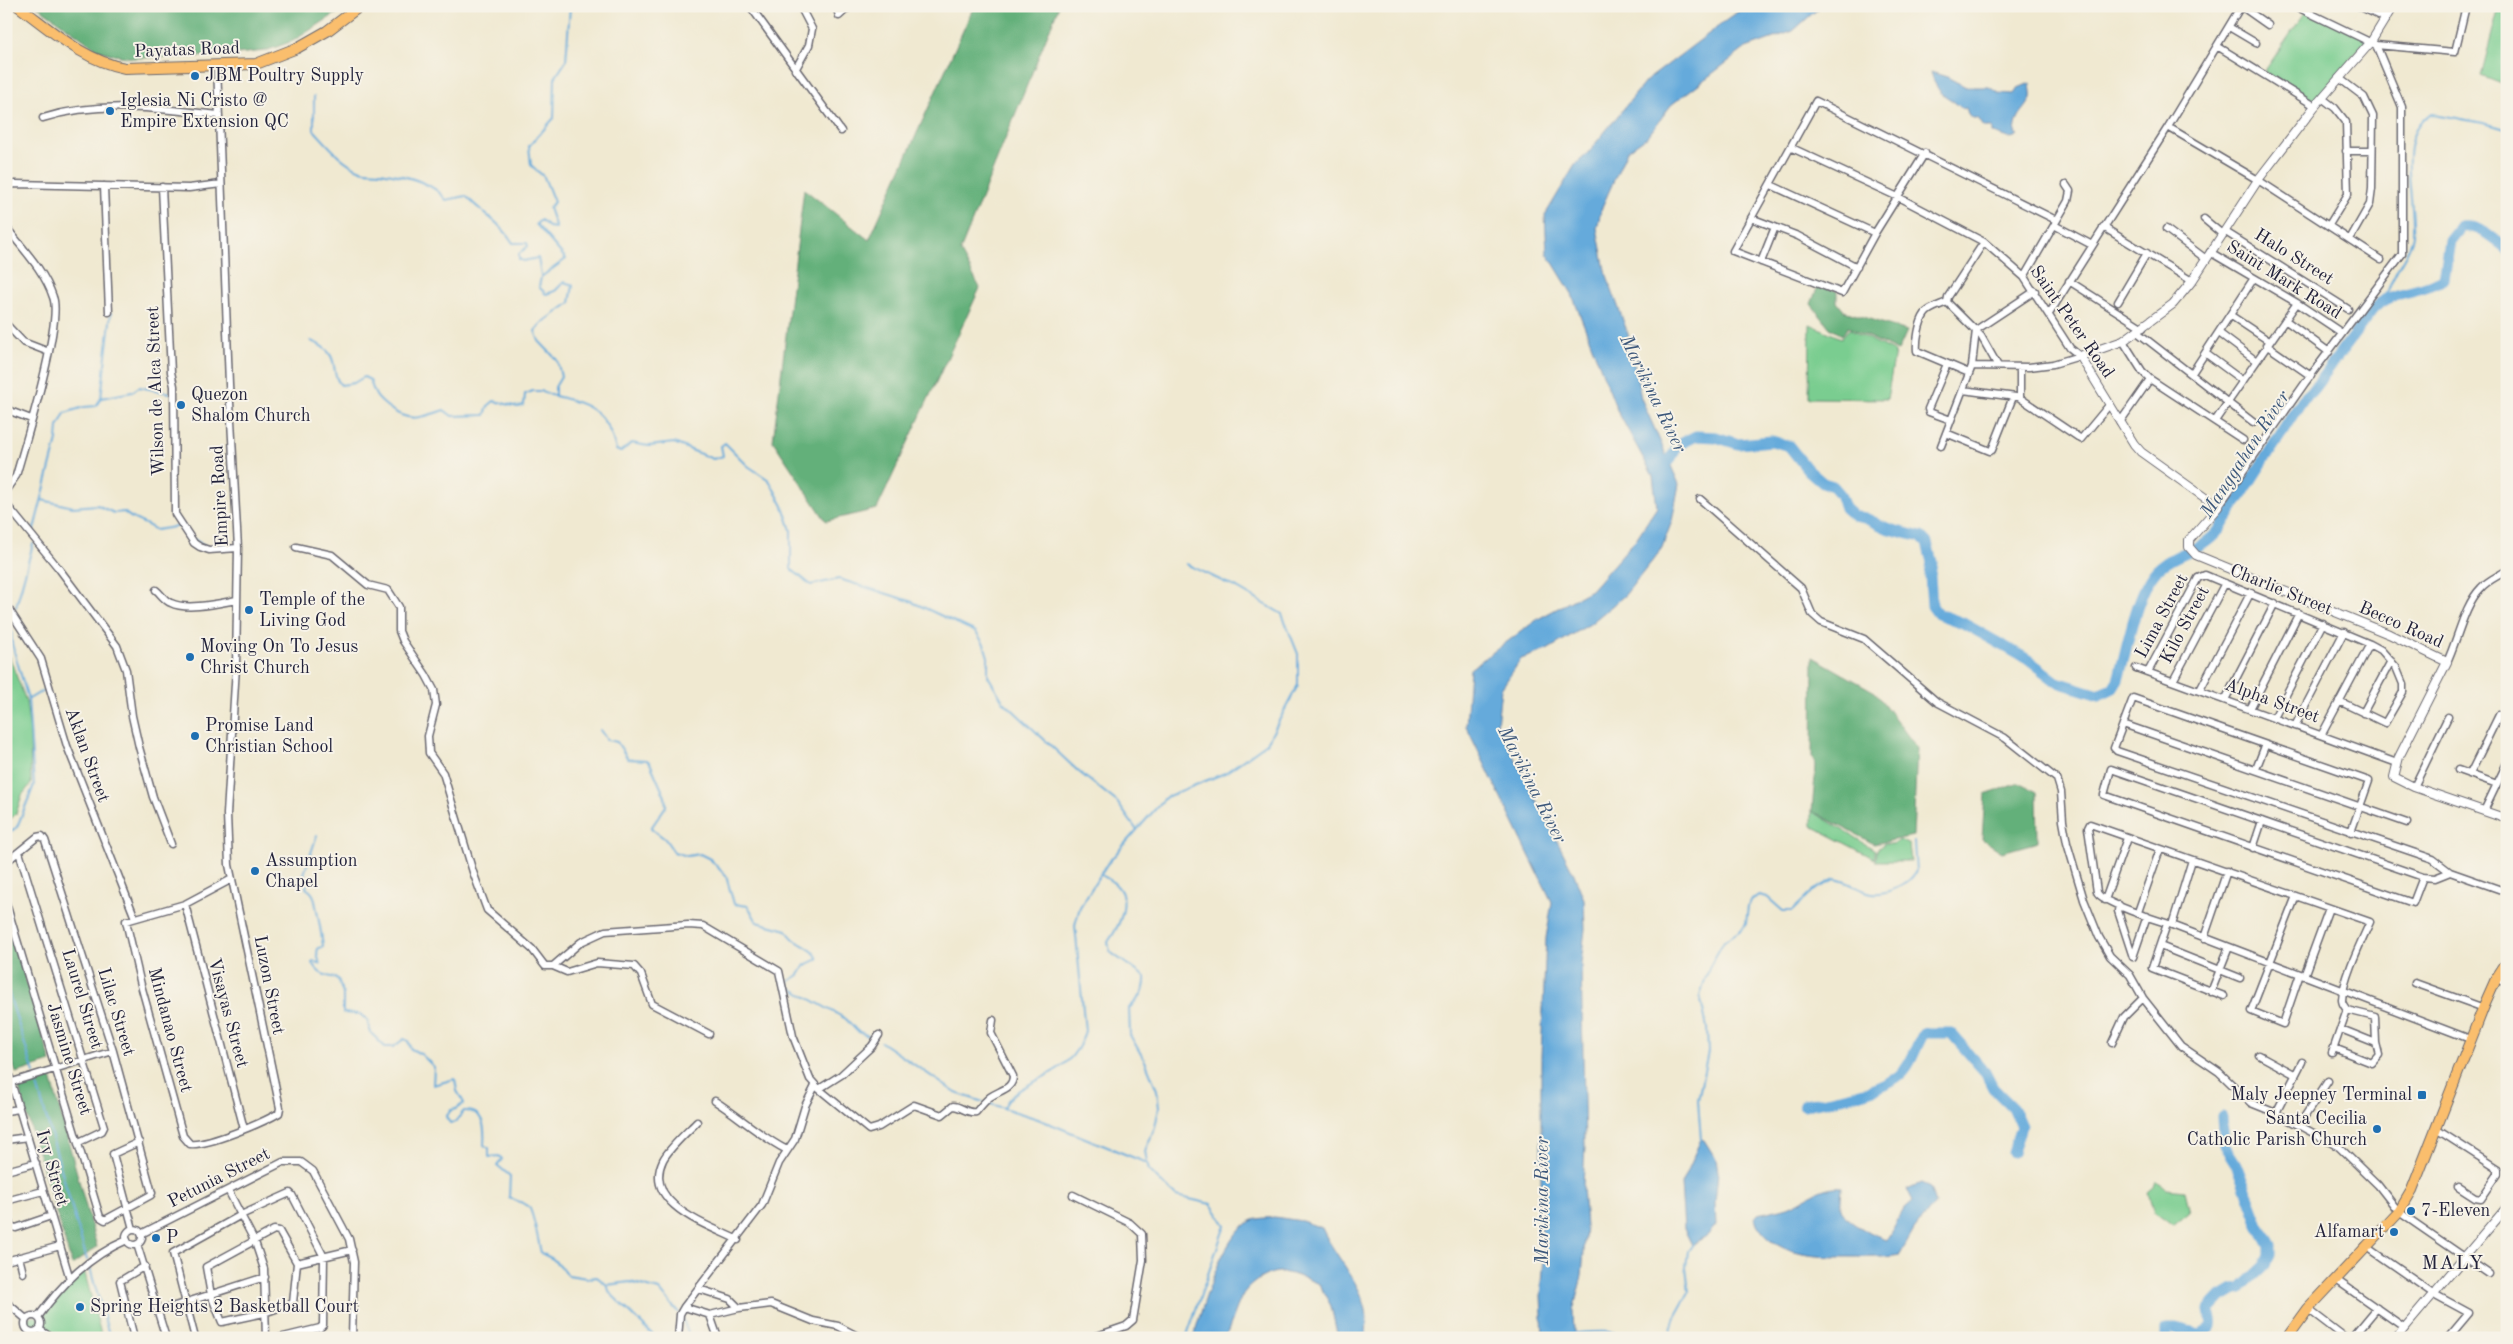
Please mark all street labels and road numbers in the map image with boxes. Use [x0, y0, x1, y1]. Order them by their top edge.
street label: Payatas Road [134, 39, 240, 61]
street label: Halo Street [2251, 226, 2337, 288]
street label: Saint Mark Road [2223, 237, 2345, 323]
street label: Saint Peter Road [2027, 262, 2117, 382]
street label: Wilson de Alca Street [144, 306, 168, 476]
street label: Empire Road [208, 445, 232, 547]
street label: Charlie Street [2227, 561, 2335, 619]
street label: Lima Street [2132, 571, 2192, 661]
street label: Kilo Street [2157, 583, 2213, 667]
street label: Becco Road [2356, 598, 2446, 652]
street label: Alpha Street [2222, 676, 2322, 726]
street label: Aklan Street [62, 705, 112, 805]
street label: Luzon Street [251, 934, 287, 1036]
street label: Laurel Street [58, 947, 106, 1051]
street label: Visayas Street [205, 956, 251, 1070]
street label: Lilac Street [94, 966, 138, 1058]
street label: Mindanao Street [145, 966, 195, 1094]
street label: Jasmine Street [43, 1001, 95, 1117]
street label: Ivy Street [32, 1128, 72, 1208]
street label: Petunia Street [165, 1145, 273, 1211]

